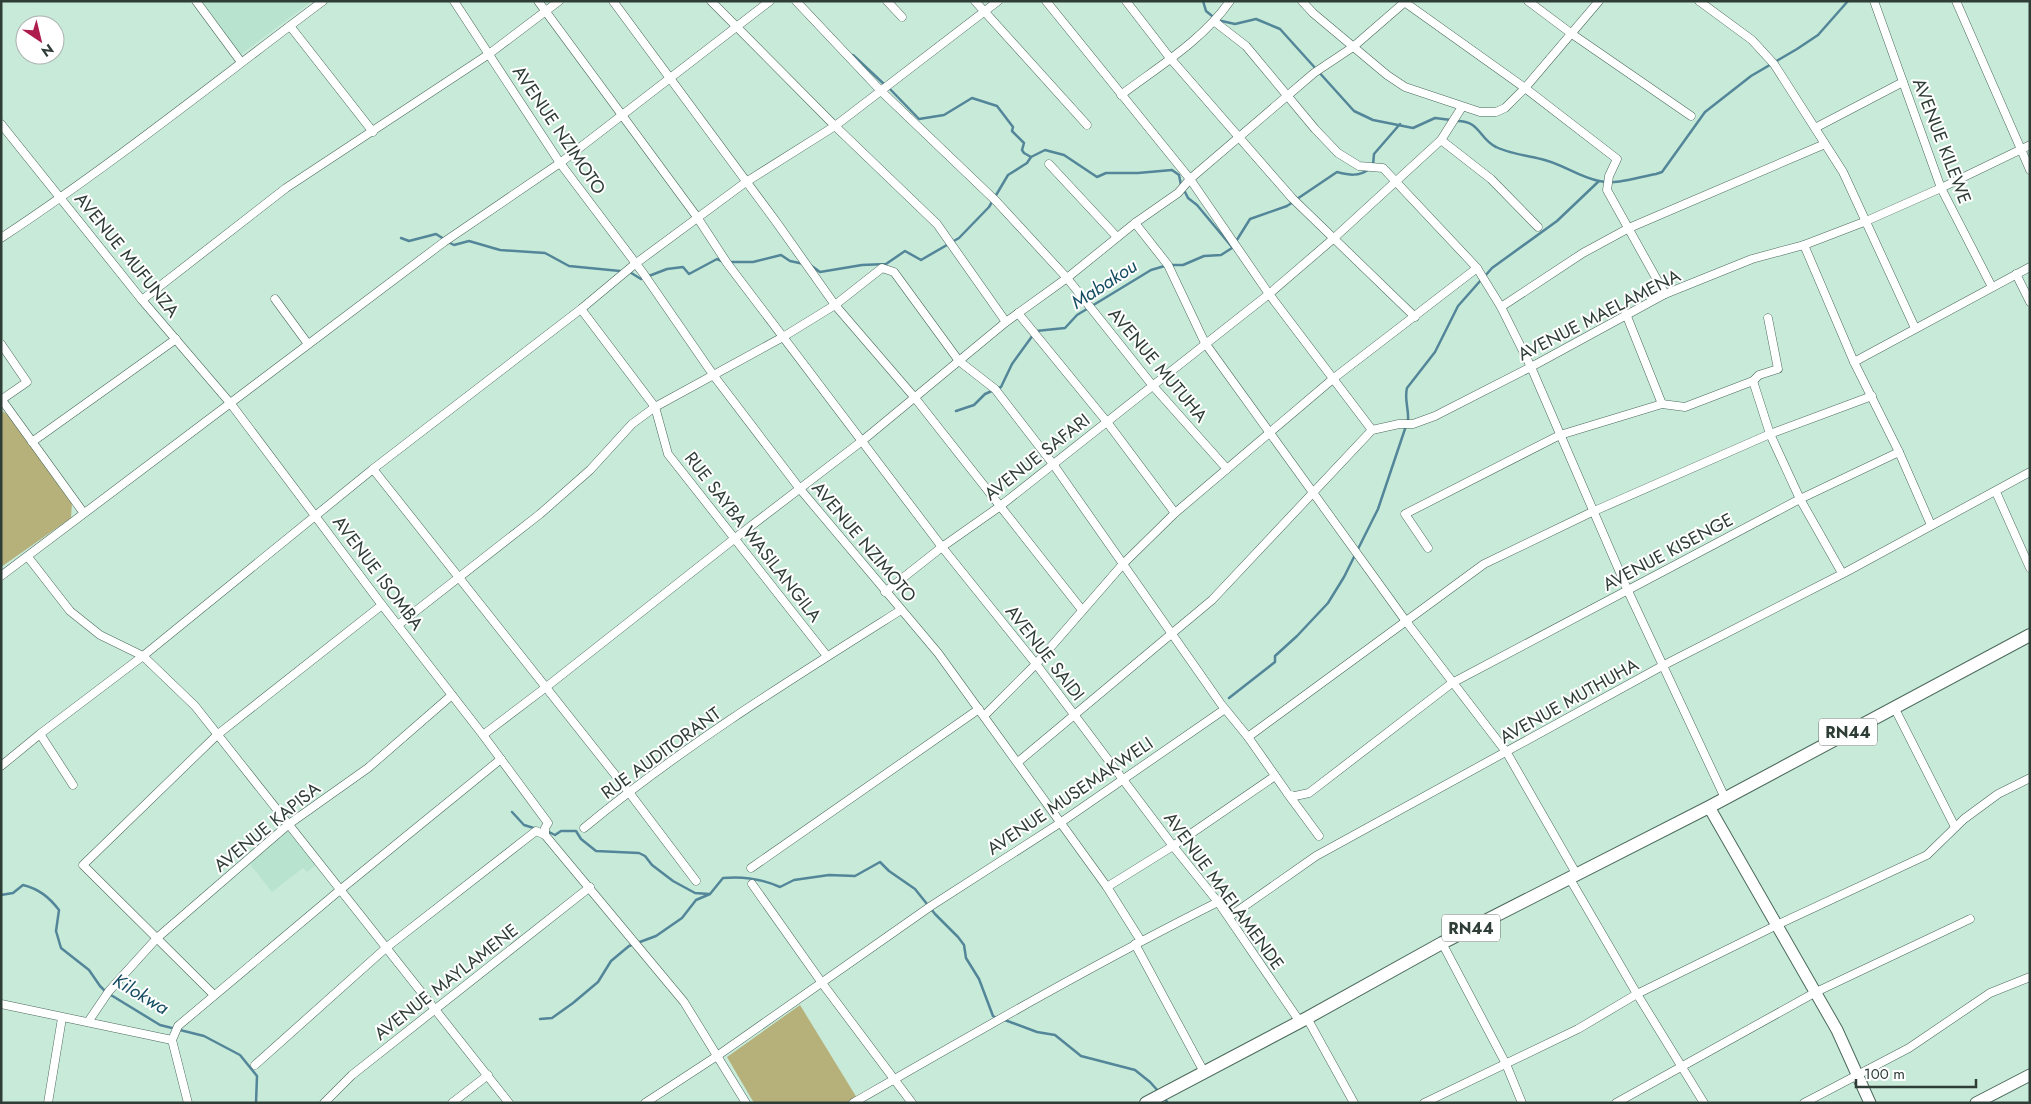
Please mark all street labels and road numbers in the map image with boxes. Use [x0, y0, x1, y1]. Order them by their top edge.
street label: AVENUE NZIMOTO [506, 60, 612, 200]
street label: AVENUE KILEWE [1906, 74, 1978, 208]
street label: AVENUE MUFUNZA [68, 187, 186, 323]
street label: AVENUE MAELAMENA [1513, 263, 1685, 367]
street label: AVENUE MUTUHA [1102, 302, 1214, 428]
street label: AVENUE SAFARI [978, 407, 1096, 507]
street label: RUE SAYBA WASILANGILA [678, 446, 828, 628]
street label: AVENUE NZIMOTO [806, 476, 922, 608]
street label: AVENUE KISENGE [1598, 507, 1738, 597]
street label: AVENUE ISOMBA [326, 510, 430, 636]
street label: AVENUE SAIDI [999, 600, 1091, 706]
street label: AVENUE MUTHUHA [1495, 652, 1643, 750]
street label: RUE AUDITORANT [596, 700, 727, 805]
road number: RN44 [1819, 719, 1877, 746]
street label: AVENUE MUSEMAKWELI [982, 731, 1158, 861]
street label: AVENUE KAPISA [208, 776, 326, 878]
street label: AVENUE MAELAMENDE [1158, 807, 1290, 975]
road number: RN44 [1442, 914, 1500, 941]
street label: AVENUE MAYLAMENE [368, 917, 524, 1047]

